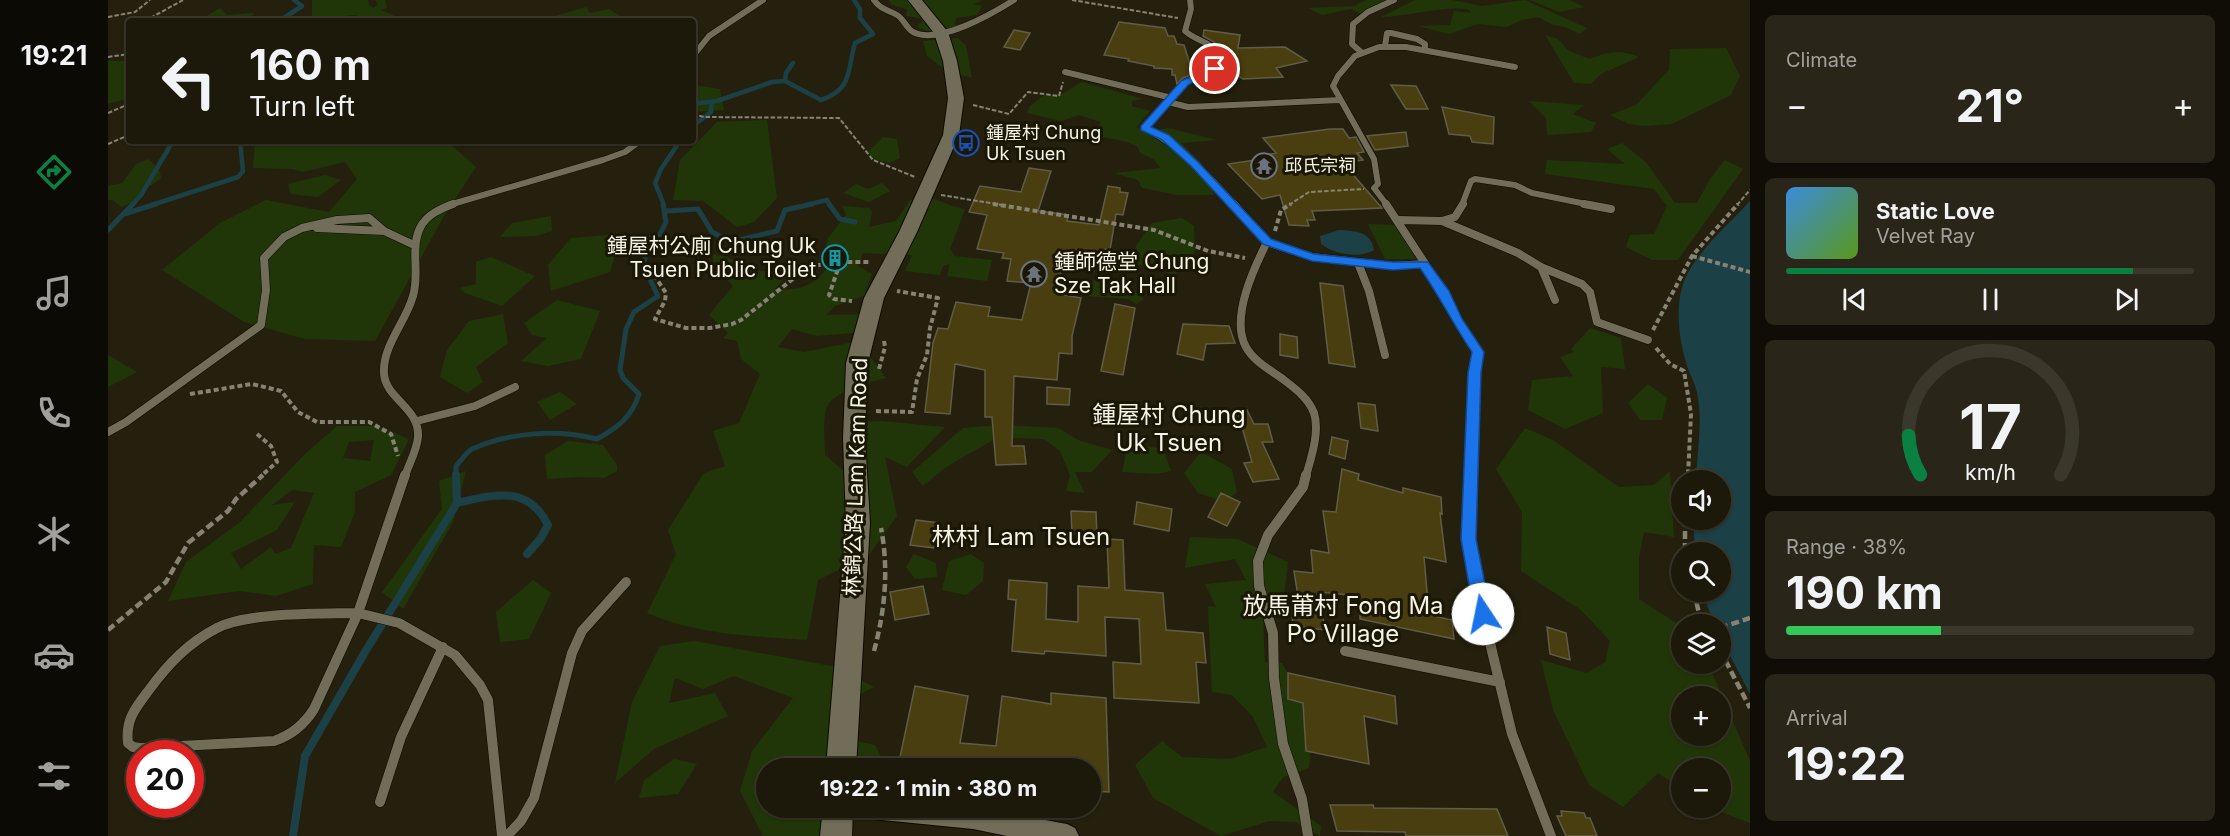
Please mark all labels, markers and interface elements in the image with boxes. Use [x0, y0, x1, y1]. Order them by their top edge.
text: 19:21 [21, 39, 87, 72]
text: 160 m [249, 39, 371, 90]
icon: left [150, 42, 228, 120]
pin [1189, 43, 1240, 94]
text: Climate [1786, 48, 1857, 72]
icon: arrive [1198, 52, 1231, 85]
text: 21° [1956, 78, 2024, 133]
text: − [1786, 85, 1808, 125]
text: + [2172, 85, 2194, 125]
text: Turn left [249, 90, 355, 123]
place label: 鍾屋村 Chung Uk Tsuen [986, 122, 1101, 164]
bus stop icon: 鍾屋村 Chung Uk Tsuen [951, 128, 981, 158]
icon: directions [33, 151, 75, 193]
temple icon: 邱氏宗祠 [1249, 151, 1279, 181]
place label: 邱氏宗祠 [1284, 155, 1356, 176]
text: Static Love [1876, 198, 1995, 224]
text: Velvet Ray [1876, 224, 1975, 248]
place label: 鍾屋村公廁 Chung Uk Tsuen Public Toilet [607, 233, 816, 282]
building icon: 鍾屋村公廁 Chung Uk Tsuen Public Toilet [820, 243, 850, 273]
place label: 鍾師德堂 Chung Sze Tak Hall [1054, 249, 1209, 298]
temple icon: 鍾師德堂 Chung Sze Tak Hall [1019, 259, 1049, 289]
icon: music [33, 272, 75, 314]
icon: previous [1838, 283, 1871, 316]
icon: pause [1974, 283, 2007, 316]
icon: next [2110, 283, 2143, 316]
street label: 林錦公路 Lam Kam Road [839, 357, 872, 597]
text: 17 [1958, 389, 2022, 464]
icon: phone [33, 392, 75, 434]
district label: 鍾屋村 Chung Uk Tsuen [1092, 400, 1246, 457]
text: km/h [1965, 459, 2015, 485]
map controls [1671, 470, 1731, 818]
button: sound [1671, 470, 1731, 530]
icon: climate [33, 513, 75, 555]
district label: 林村 Lam Tsuen [932, 522, 1110, 551]
text: Range · 38% [1786, 535, 1907, 559]
button: search [1671, 542, 1731, 602]
text: 190 km [1786, 565, 1943, 620]
position arrow [1451, 582, 1515, 646]
district label: 放馬莆村 Fong Ma Po Village [1242, 591, 1444, 648]
button: layers [1671, 614, 1731, 674]
icon: car [33, 634, 75, 676]
button: + [1671, 686, 1731, 746]
text: Arrival [1786, 706, 1848, 730]
text: 19:22 [1786, 736, 1906, 791]
speed limit sign: 20 [126, 740, 204, 818]
icon: filters [33, 755, 75, 797]
button: − [1671, 758, 1731, 818]
text: 19:22 · 1 min · 380 m [820, 775, 1037, 801]

